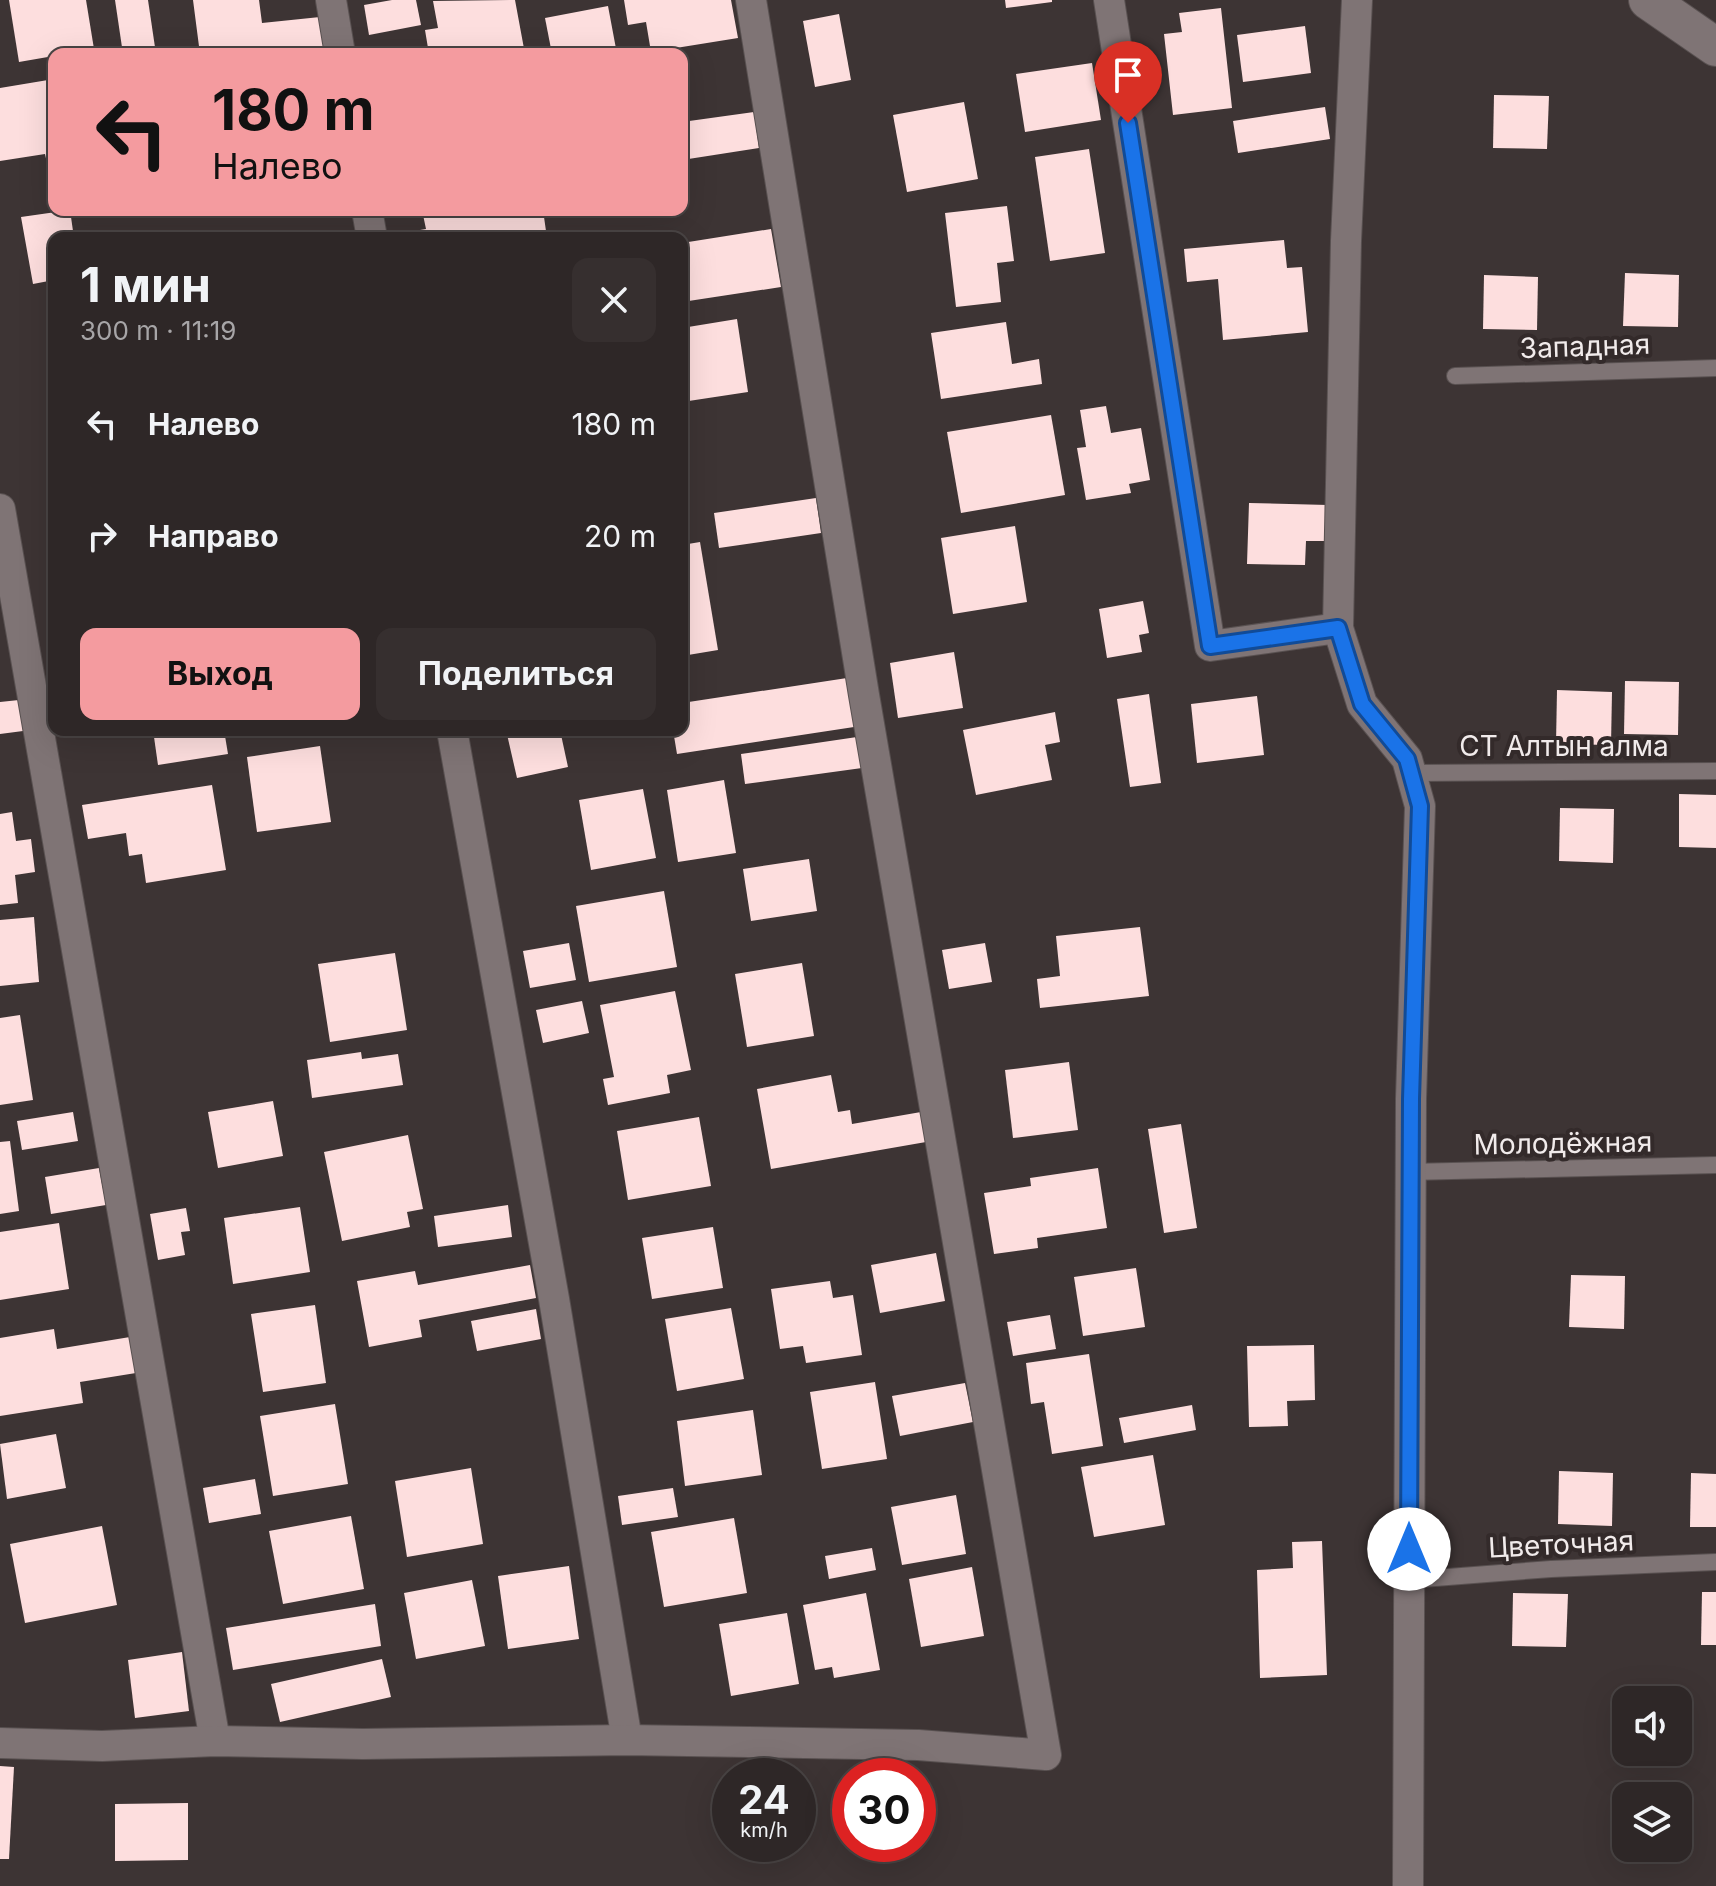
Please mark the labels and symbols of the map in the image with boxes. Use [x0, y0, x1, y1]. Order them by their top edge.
pin [1094, 41, 1162, 123]
street label: Западная [1519, 327, 1651, 365]
street label: СТ Алтын алма [1459, 729, 1669, 763]
street label: Молодёжная [1473, 1124, 1653, 1162]
position arrow [1367, 1507, 1451, 1591]
street label: Цветочная [1487, 1523, 1635, 1565]
speed limit sign: 30 [832, 1758, 936, 1862]

